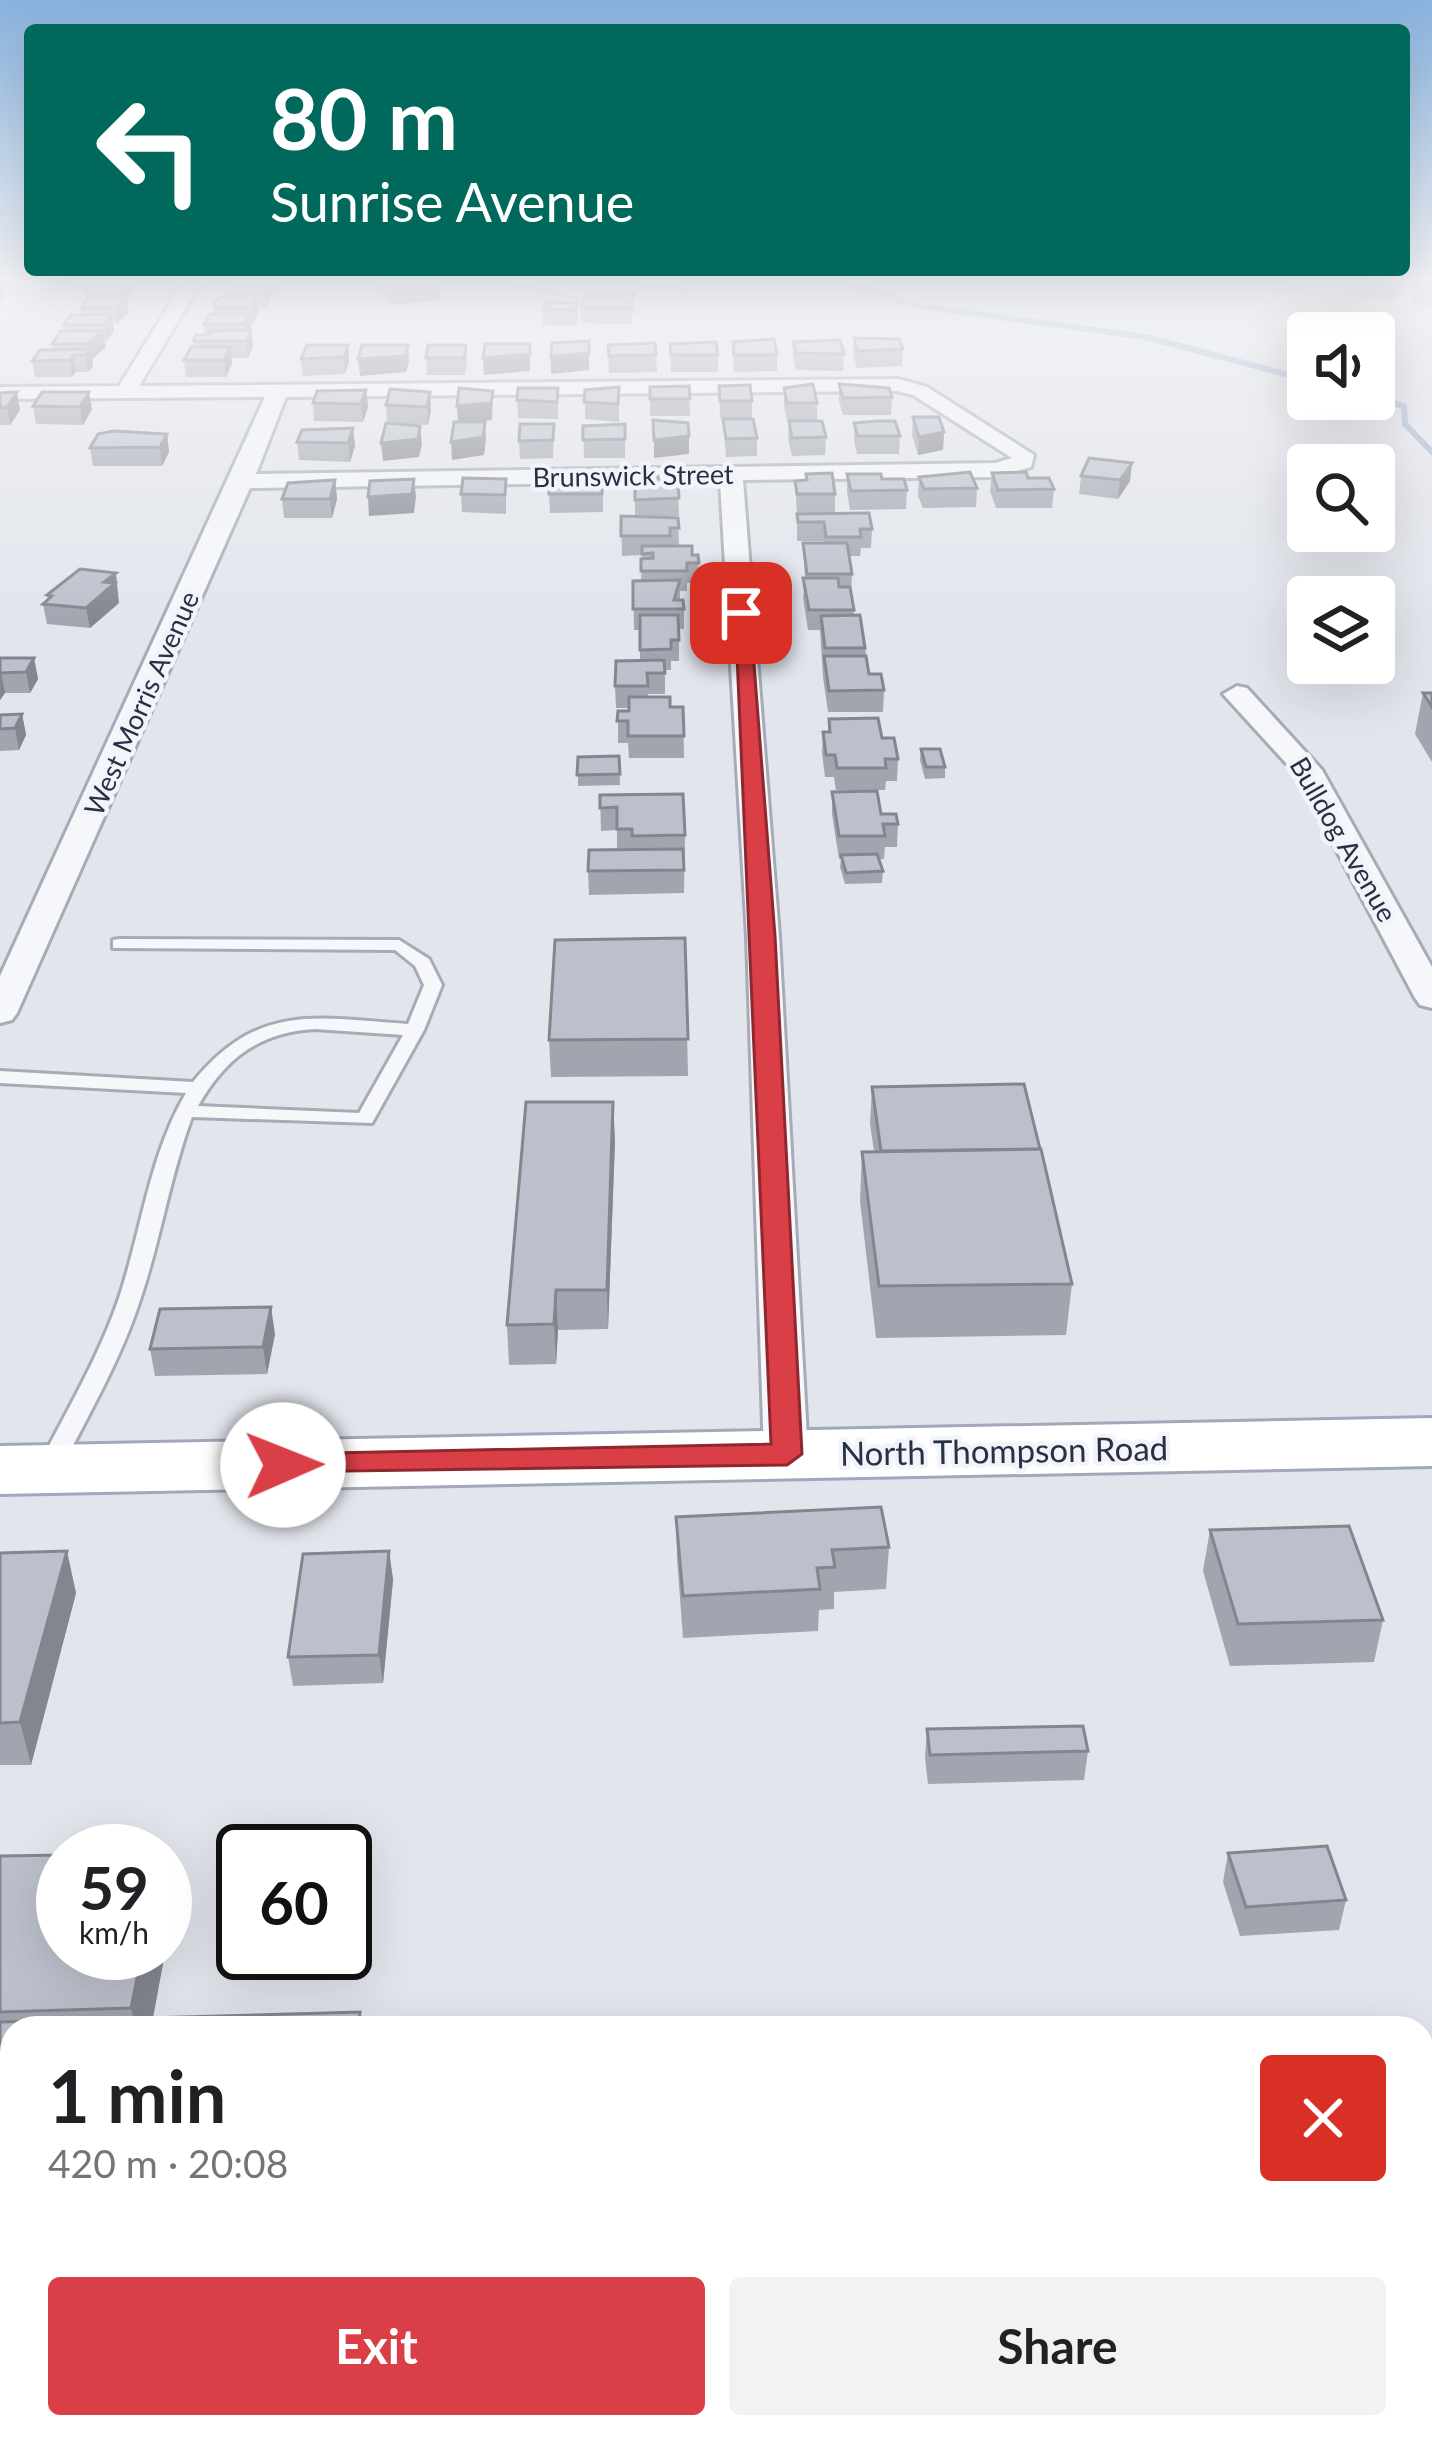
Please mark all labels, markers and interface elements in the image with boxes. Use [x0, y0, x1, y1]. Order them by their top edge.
text: 80 m [270, 67, 458, 168]
icon: left [72, 72, 228, 228]
text: Sunrise Avenue [270, 169, 634, 234]
map controls [1287, 312, 1395, 684]
button: sound [1287, 312, 1395, 420]
button: search [1287, 444, 1395, 552]
street label: Brunswick Street [532, 457, 734, 493]
pin [690, 562, 792, 664]
button: layers [1287, 576, 1395, 684]
icon: arrive [708, 580, 774, 646]
street label: West Morris Avenue [77, 586, 205, 820]
street label: Bulldog Avenue [1284, 751, 1404, 927]
position arrow [220, 1402, 346, 1528]
street label: North Thompson Road [840, 1427, 1168, 1473]
speed limit sign: 60 [216, 1824, 372, 1980]
text: 59 [79, 1851, 149, 1923]
text: km/h [79, 1914, 149, 1950]
text: 1 min [48, 2052, 226, 2138]
button: close [1260, 2055, 1386, 2181]
text: 420 m · 20:08 [48, 2140, 288, 2186]
button: Exit [48, 2277, 705, 2415]
button: Share [729, 2277, 1386, 2415]

